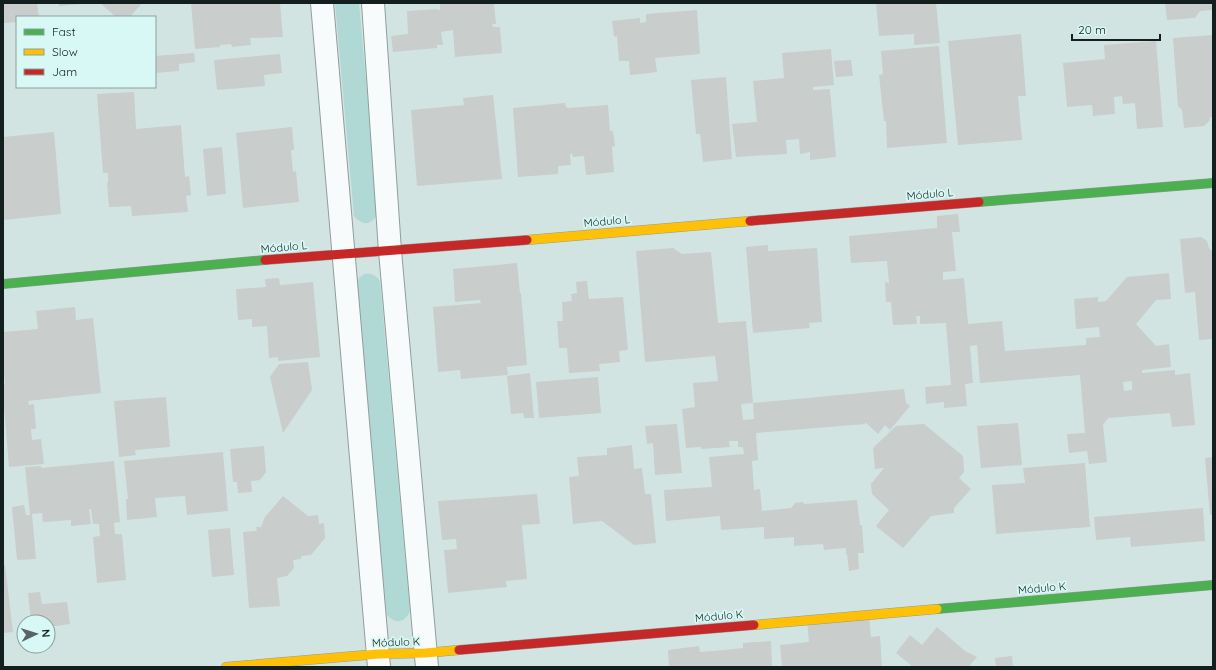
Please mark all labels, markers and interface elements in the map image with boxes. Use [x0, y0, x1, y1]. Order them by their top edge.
legend [16, 16, 156, 88]
scale bar [1072, 16, 1160, 42]
text: 20 m [1078, 22, 1106, 37]
text: Fast [52, 24, 76, 39]
text: Slow [52, 44, 78, 59]
text: Jam [52, 64, 77, 79]
street label: Módulo L [906, 185, 954, 203]
street label: Módulo L [583, 212, 631, 230]
street label: Módulo L [260, 238, 308, 256]
street label: Módulo K [1017, 579, 1067, 597]
street label: Módulo K [694, 607, 744, 625]
north arrow [16, 614, 56, 654]
text: N [39, 629, 53, 638]
street label: Módulo K [372, 634, 420, 650]

